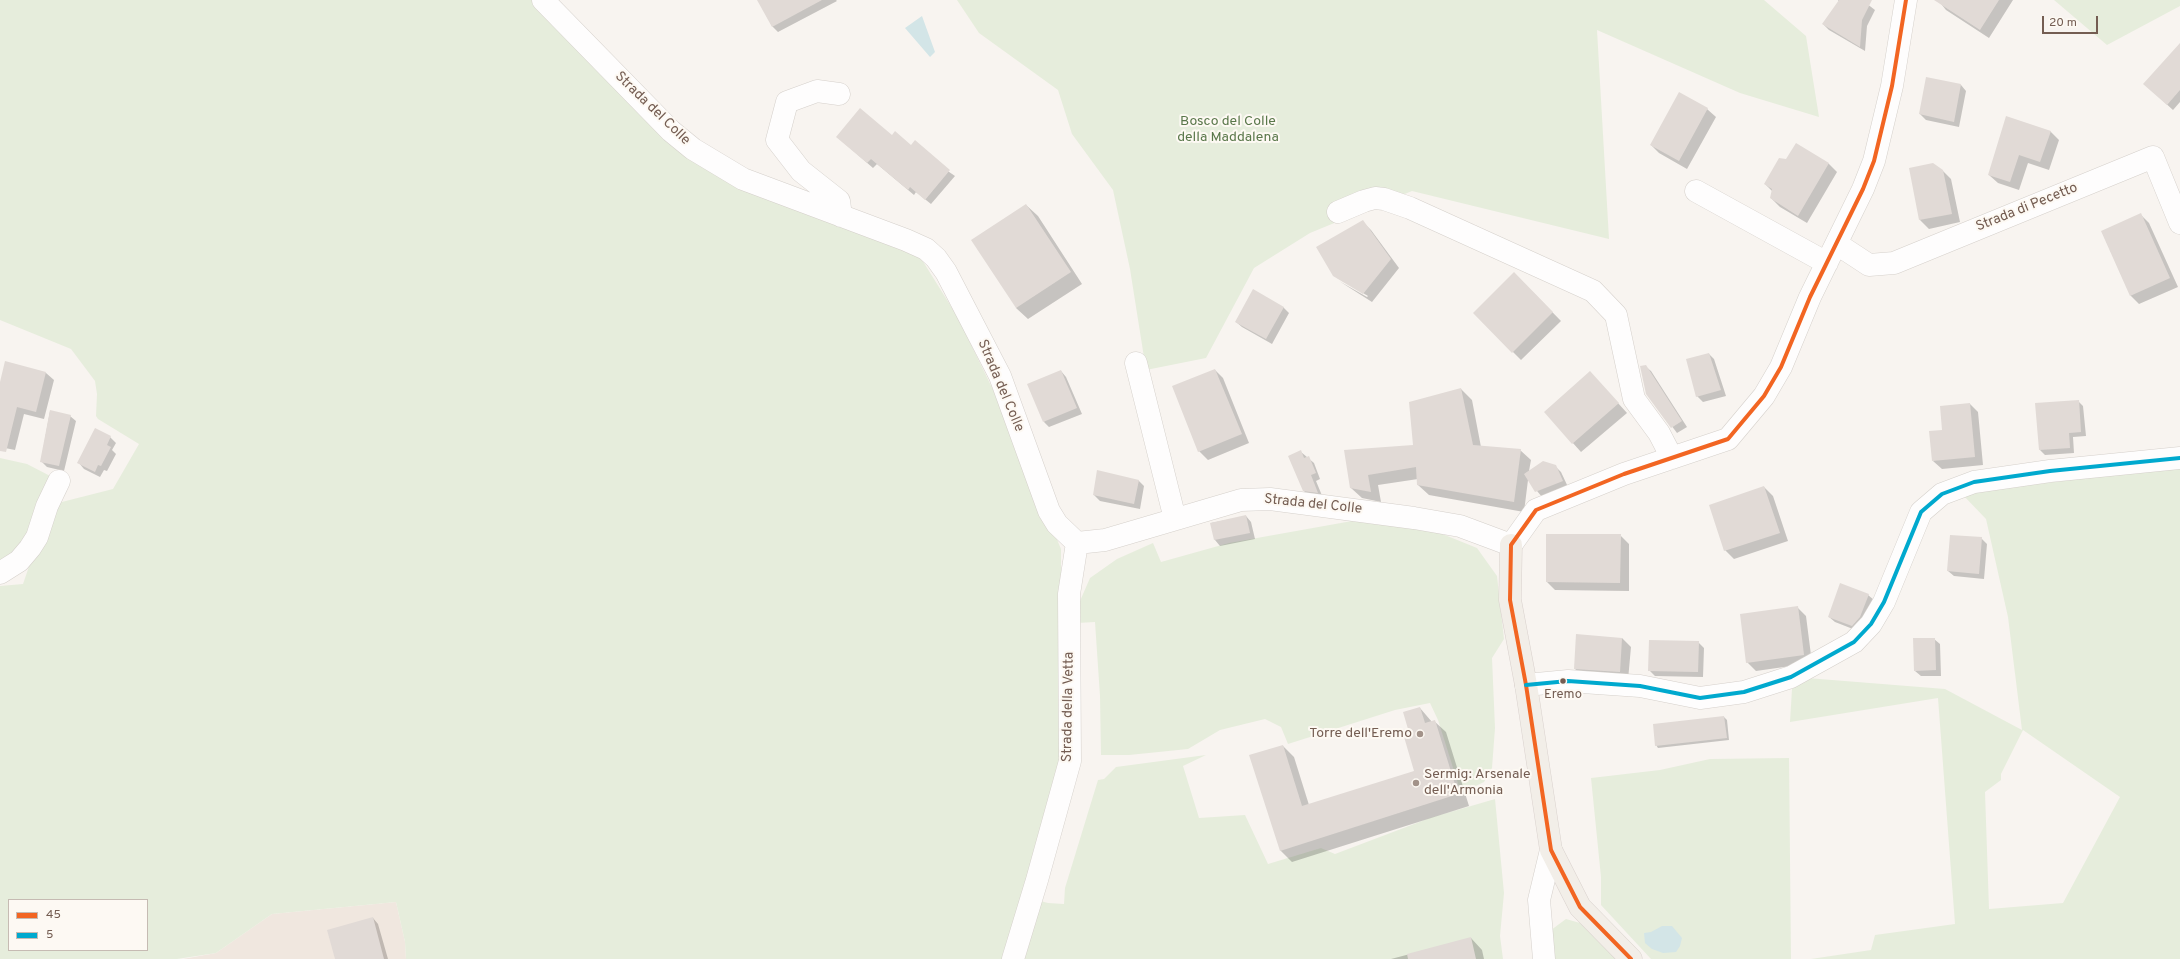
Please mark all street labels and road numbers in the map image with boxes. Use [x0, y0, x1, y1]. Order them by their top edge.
street label: Strada del Colle [611, 69, 693, 149]
street label: Strada di Pecetto [1974, 180, 2080, 236]
street label: Strada del Colle [973, 337, 1027, 435]
street label: Strada del Colle [1263, 492, 1363, 518]
street label: Strada della Vetta [1060, 652, 1078, 762]

